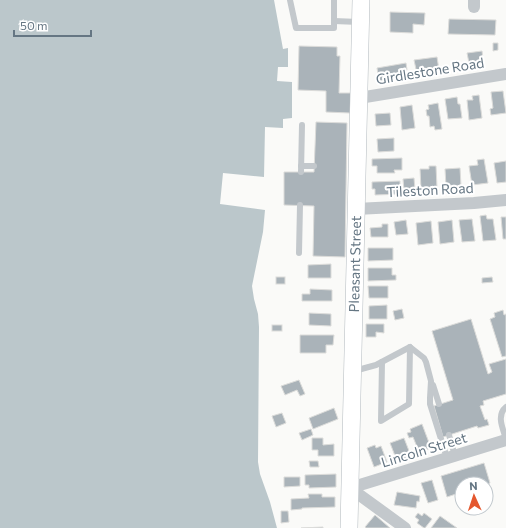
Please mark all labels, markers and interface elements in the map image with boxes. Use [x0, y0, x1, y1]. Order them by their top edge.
scale bar [14, 12, 91, 38]
text: 50 m [20, 18, 48, 32]
street label: Girdlestone Road [375, 54, 485, 87]
street label: Tileston Road [386, 179, 474, 200]
street label: Pleasant Street [345, 215, 364, 313]
street label: Lincoln Street [379, 428, 469, 471]
north arrow [454, 476, 494, 516]
text: N [469, 479, 478, 492]

